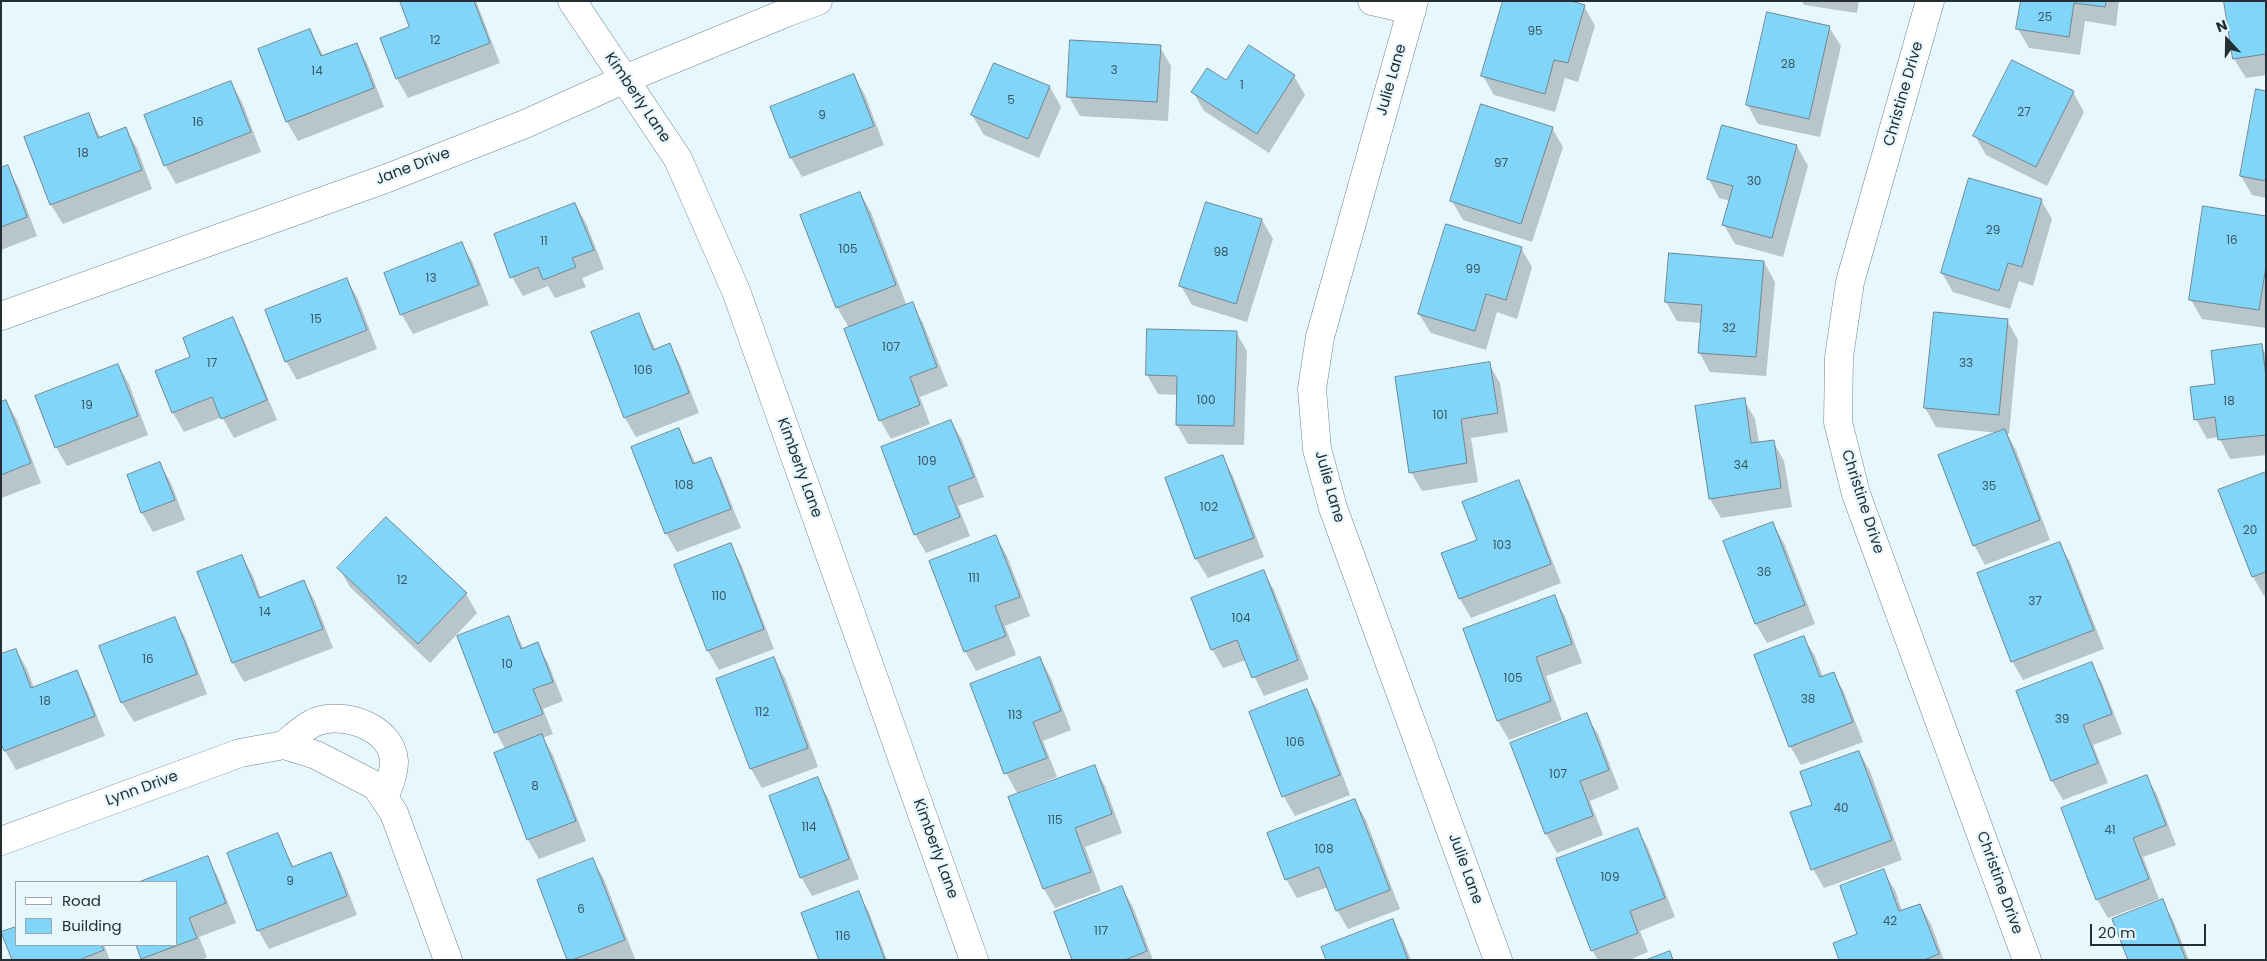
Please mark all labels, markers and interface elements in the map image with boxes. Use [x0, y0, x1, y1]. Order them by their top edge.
house number: 25 [2038, 11, 2052, 25]
north arrow [2202, 15, 2252, 65]
text: N [2213, 15, 2230, 37]
house number: 95 [1527, 25, 1543, 39]
house number: 12 [430, 34, 440, 48]
street label: Christine Drive [1880, 40, 1928, 148]
street label: Julie Lane [1373, 42, 1411, 118]
street label: Kimberly Lane [600, 50, 674, 146]
house number: 28 [1781, 58, 1795, 72]
house number: 3 [1110, 64, 1118, 78]
house number: 14 [311, 65, 323, 79]
house number: 1 [1240, 79, 1244, 93]
house number: 5 [1007, 94, 1015, 108]
house number: 27 [2017, 106, 2031, 120]
house number: 9 [818, 109, 826, 123]
house number: 16 [192, 116, 204, 130]
street label: Jane Drive [373, 145, 453, 189]
house number: 18 [77, 147, 89, 161]
house number: 97 [1494, 157, 1508, 171]
house number: 30 [1747, 175, 1761, 189]
house number: 29 [1986, 224, 2000, 238]
house number: 16 [2226, 234, 2238, 248]
house number: 11 [540, 235, 548, 249]
house number: 105 [839, 243, 857, 257]
house number: 98 [1213, 246, 1229, 260]
house number: 99 [1465, 263, 1481, 277]
house number: 13 [426, 272, 436, 286]
house number: 15 [310, 313, 322, 327]
house number: 32 [1722, 322, 1736, 336]
house number: 107 [882, 341, 900, 355]
house number: 17 [207, 357, 217, 371]
house number: 33 [1959, 357, 1973, 371]
house number: 106 [634, 364, 652, 378]
house number: 100 [1197, 394, 1215, 408]
house number: 18 [2223, 395, 2235, 409]
house number: 19 [81, 399, 93, 413]
house number: 101 [1432, 409, 1448, 423]
street label: Kimberly Lane [773, 416, 825, 520]
street label: Christine Drive [1837, 448, 1887, 556]
street label: Julie Lane [1310, 449, 1348, 525]
house number: 109 [918, 455, 936, 469]
house number: 34 [1734, 459, 1748, 473]
house number: 108 [675, 479, 693, 493]
house number: 35 [1982, 480, 1996, 494]
house number: 102 [1200, 501, 1218, 515]
house number: 20 [2243, 524, 2257, 538]
house number: 103 [1493, 539, 1511, 553]
house number: 36 [1757, 566, 1771, 580]
house number: 111 [968, 572, 980, 586]
house number: 12 [397, 574, 407, 588]
house number: 110 [711, 590, 727, 604]
house number: 37 [2028, 595, 2042, 609]
house number: 14 [259, 606, 271, 620]
house number: 104 [1232, 612, 1250, 626]
house number: 16 [142, 653, 154, 667]
house number: 10 [501, 658, 513, 672]
house number: 105 [1504, 672, 1522, 686]
house number: 38 [1801, 693, 1815, 707]
house number: 18 [39, 695, 51, 709]
house number: 112 [755, 706, 769, 720]
house number: 113 [1008, 709, 1022, 723]
house number: 39 [2055, 713, 2069, 727]
house number: 106 [1286, 736, 1304, 750]
street label: Lynn Drive [103, 768, 181, 810]
house number: 107 [1549, 768, 1567, 782]
house number: 8 [531, 780, 539, 794]
street label: Kimberly Lane [909, 797, 961, 901]
house number: 40 [1833, 802, 1849, 816]
house number: 115 [1047, 814, 1063, 828]
house number: 114 [801, 821, 817, 835]
house number: 41 [2104, 824, 2116, 838]
street label: Christine Drive [1972, 829, 2026, 937]
street label: Julie Lane [1444, 831, 1486, 907]
house number: 108 [1315, 843, 1333, 857]
house number: 109 [1601, 871, 1619, 885]
house number: 9 [286, 875, 294, 889]
legend [15, 881, 178, 946]
text: Road [62, 890, 101, 911]
house number: 6 [577, 903, 585, 917]
scale bar [2092, 914, 2208, 946]
text: Building [62, 915, 122, 936]
house number: 42 [1883, 915, 1897, 929]
text: 20 m [2098, 922, 2136, 943]
house number: 117 [1094, 925, 1108, 939]
house number: 116 [835, 930, 851, 944]

